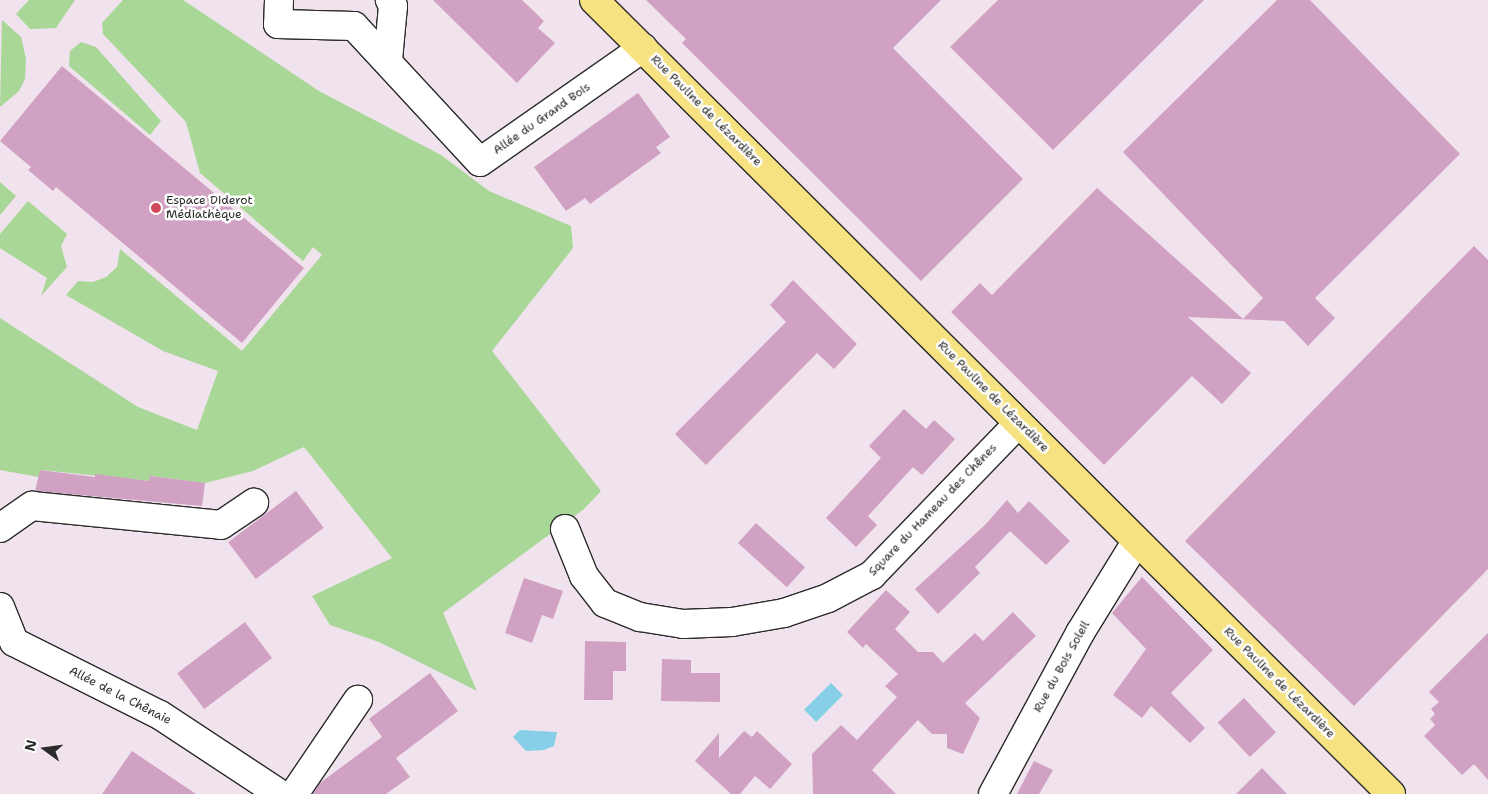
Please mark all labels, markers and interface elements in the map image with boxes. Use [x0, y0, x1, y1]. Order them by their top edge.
street label: Rue Pauline de Lézardière [647, 52, 765, 170]
street label: Allée du Grand Bois [491, 80, 593, 158]
place label: Espace Diderot Médiathèque [166, 194, 253, 222]
marker: Espace Diderot Médiathèque [150, 202, 162, 214]
street label: Rue Pauline de Lézardière [934, 338, 1052, 456]
street label: Square du Hameau des Chênes [866, 441, 1000, 579]
street label: Rue du Bois Soleil [1031, 619, 1093, 715]
street label: Rue Pauline de Lézardière [1220, 624, 1338, 742]
street label: Allée de la Chênaie [66, 664, 174, 728]
north arrow [20, 724, 70, 774]
text: N [20, 738, 41, 753]

